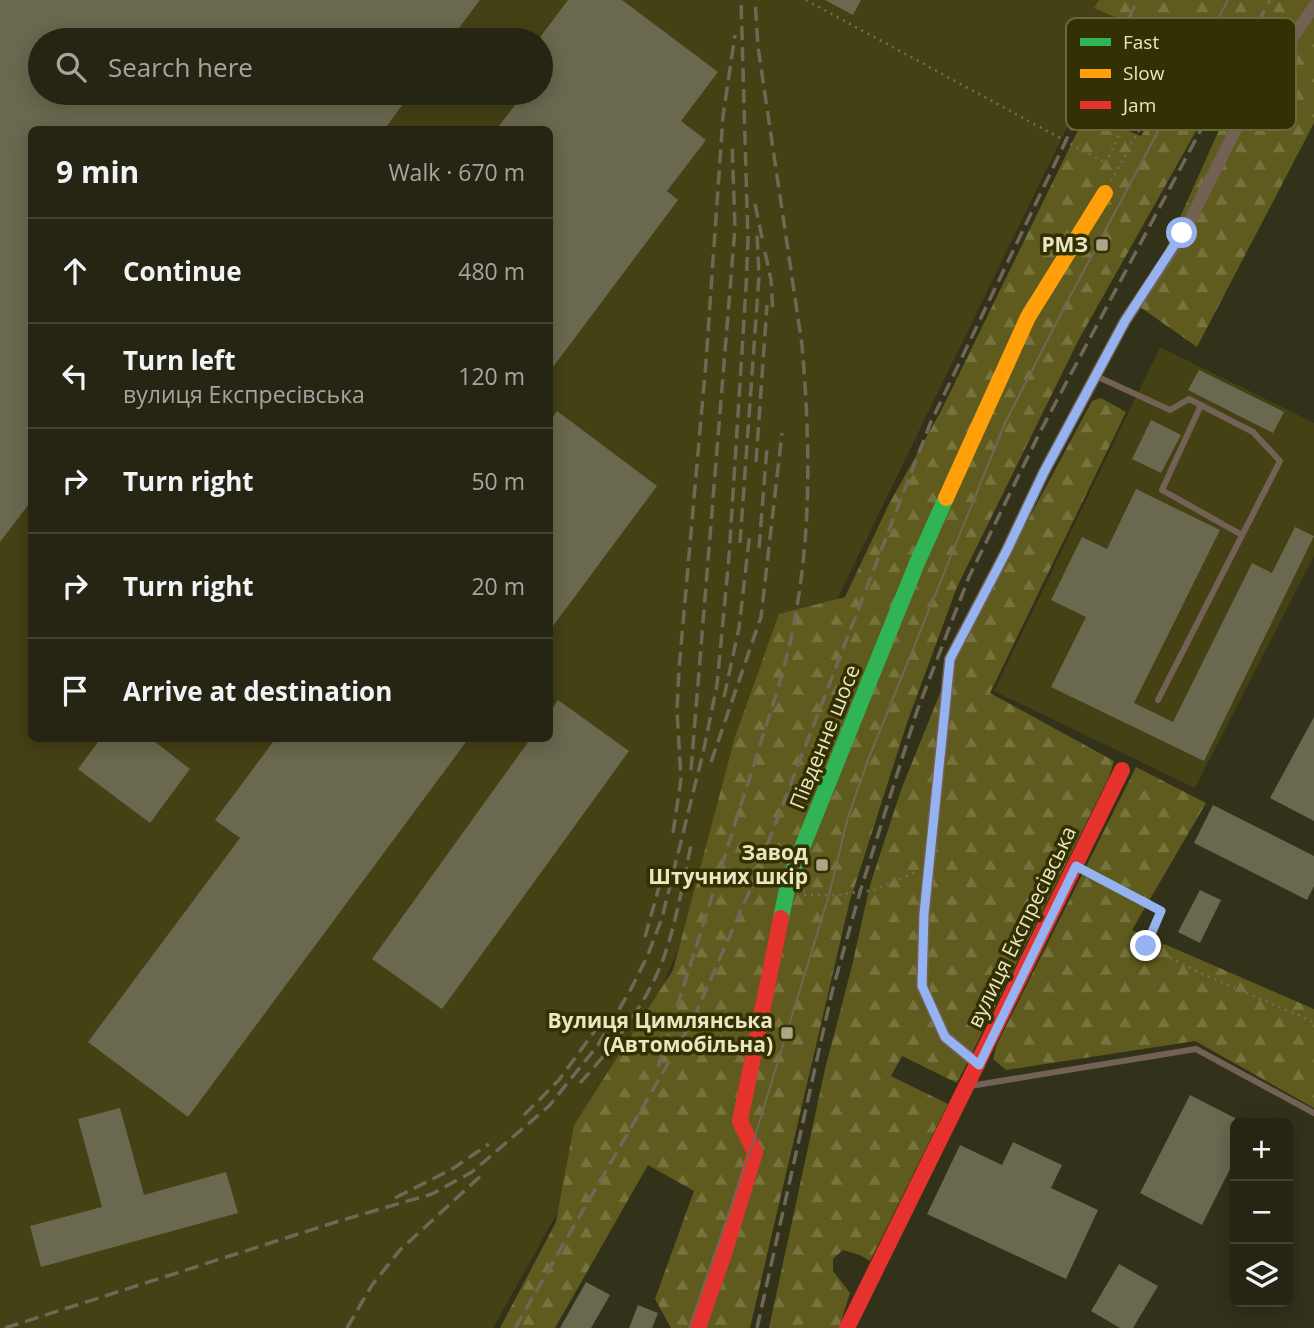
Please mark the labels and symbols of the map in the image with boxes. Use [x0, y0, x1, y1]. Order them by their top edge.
legend [1066, 18, 1296, 130]
text: Fast [1123, 29, 1159, 55]
text: Slow [1123, 60, 1165, 86]
text: Jam [1121, 92, 1156, 118]
route start [1166, 217, 1197, 248]
place label: РМЗ [1041, 230, 1088, 258]
marker: РМЗ [1094, 237, 1110, 253]
street label: Південне шосе [782, 660, 866, 813]
street label: вулиця Експресівська [960, 821, 1082, 1032]
place label: Завод Штучних шкір [648, 838, 808, 890]
marker: Завод Штучних шкір [814, 857, 830, 873]
route end [1130, 930, 1161, 961]
place label: Вулиця Цимлянська (Автомобільна) [547, 1006, 773, 1058]
marker: Вулиця Цимлянська (Автомобільна) [779, 1025, 795, 1041]

